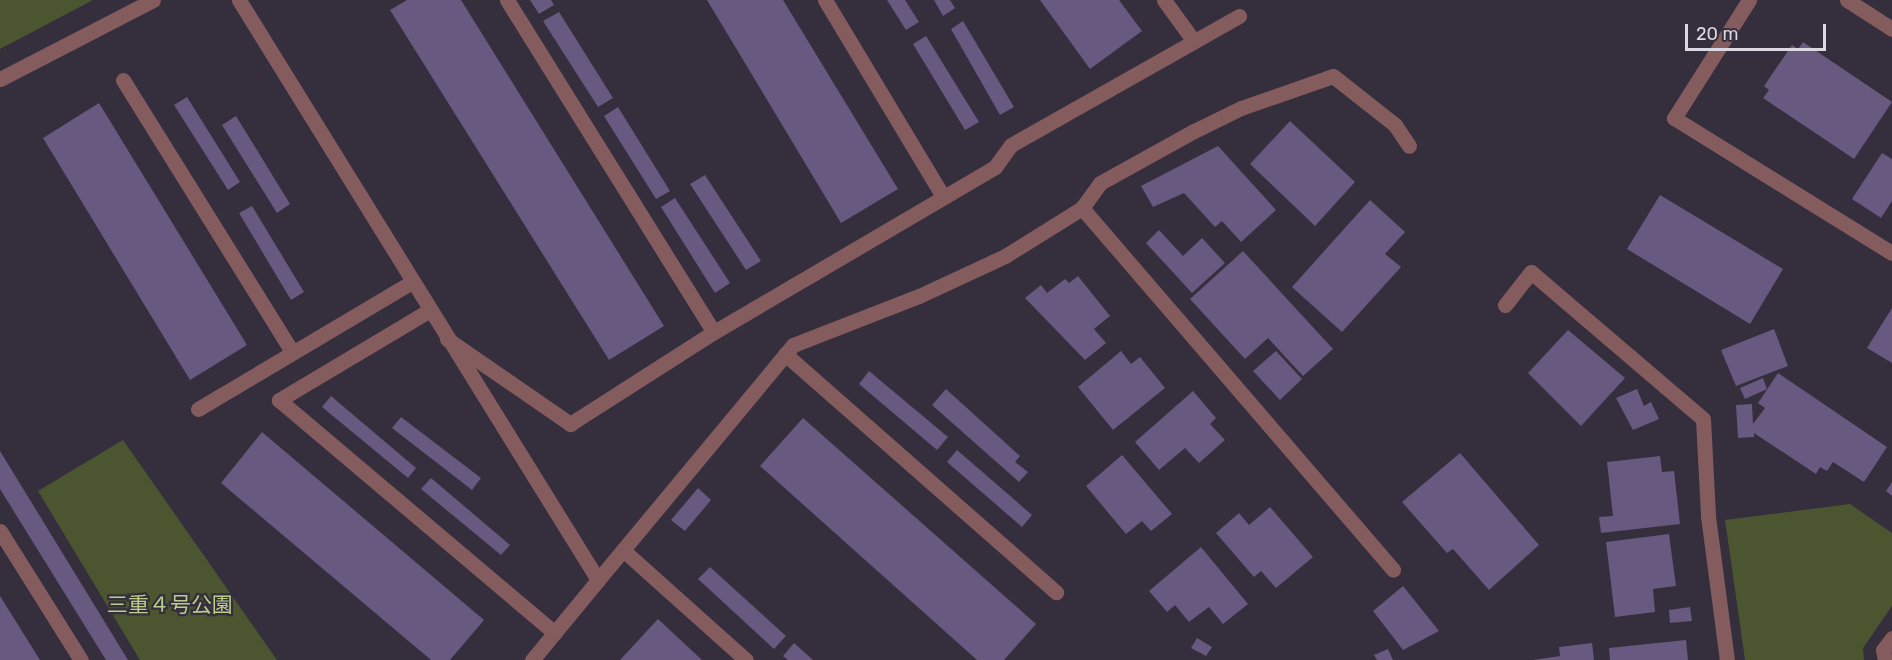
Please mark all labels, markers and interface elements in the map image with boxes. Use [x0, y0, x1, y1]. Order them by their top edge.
scale bar [1688, 12, 1829, 50]
text: 20 m [1696, 23, 1738, 45]
park label: 三重４号公園 [107, 592, 233, 618]

